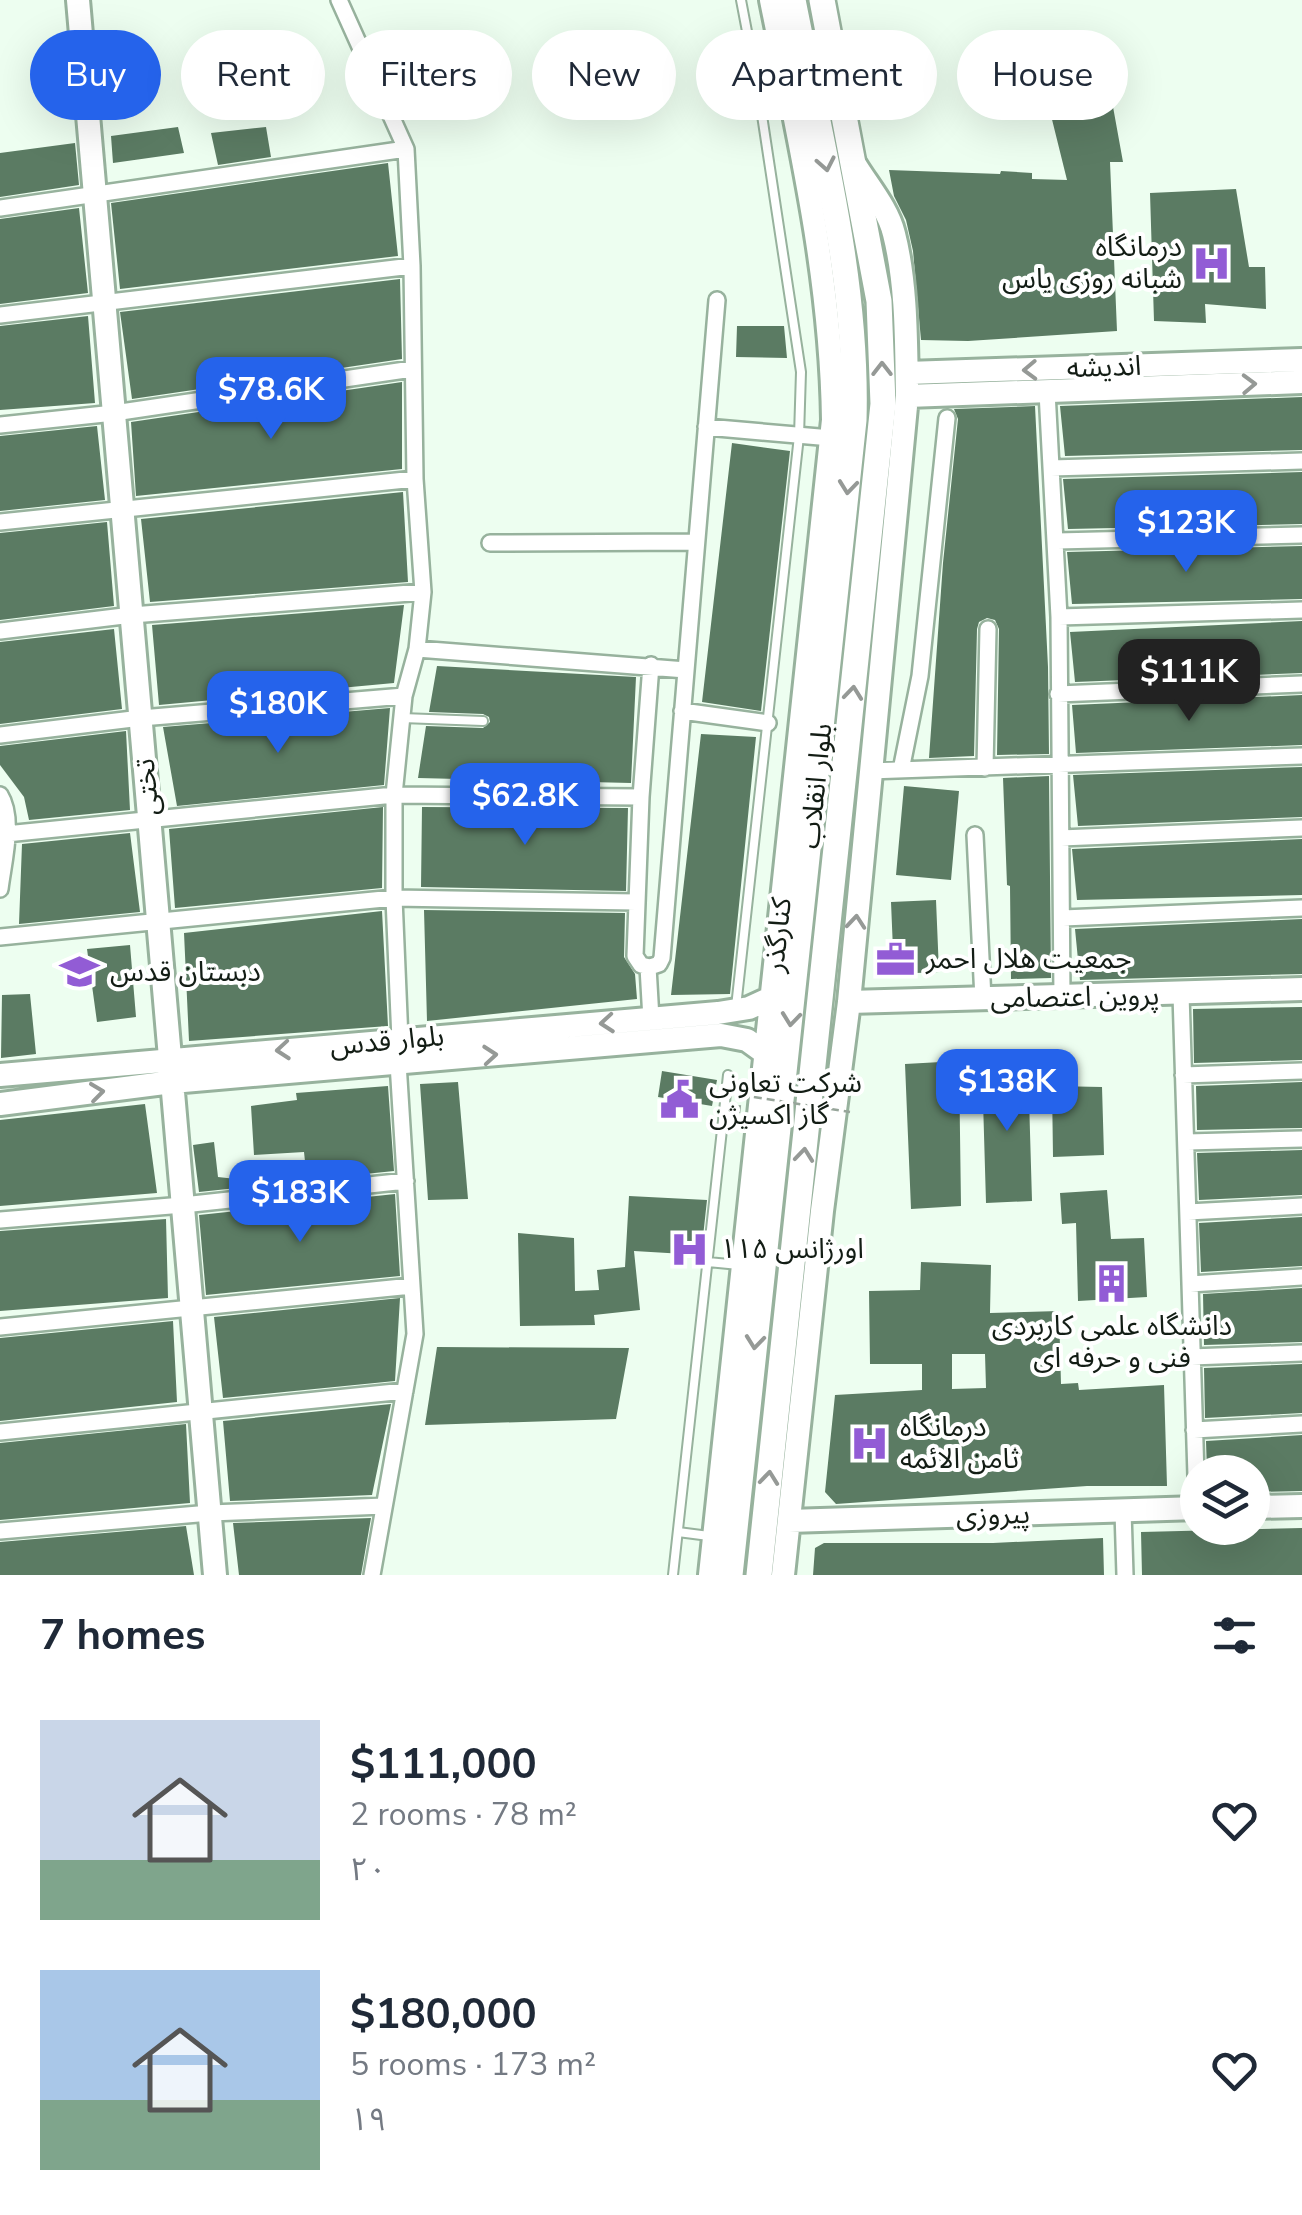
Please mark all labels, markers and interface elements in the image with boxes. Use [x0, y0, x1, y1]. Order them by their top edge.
chip: Buy [30, 30, 161, 120]
chip: Rent [181, 30, 325, 120]
chip: Filters [345, 30, 512, 120]
chip: New [532, 30, 676, 120]
chip: Apartment [696, 30, 937, 120]
chip: House [957, 30, 1128, 120]
one-way arrow [814, 156, 835, 173]
place label: درمانگاه شبانه روزی یاس [1002, 228, 1182, 298]
hospital icon: درمانگاه شبانه روزی یاس [1191, 242, 1233, 284]
street label: اندیشه [1066, 347, 1142, 387]
pin: $78.6K [190, 357, 352, 442]
one-way arrow [1021, 360, 1037, 381]
one-way arrow [871, 361, 893, 376]
text: $78.6K [218, 368, 324, 411]
one-way arrow [1242, 374, 1258, 395]
one-way arrow [838, 479, 859, 495]
pin: $123K [1116, 490, 1256, 575]
text: $123K [1137, 501, 1235, 544]
pin: $111K [1119, 639, 1259, 724]
text: $111K [1140, 650, 1238, 693]
pin: $180K [208, 671, 348, 756]
text: $180K [229, 682, 327, 725]
one-way arrow [842, 684, 864, 700]
street label: بلوار انقلاب [791, 721, 841, 851]
street label: تختی [126, 757, 168, 817]
pin: $62.8K [444, 763, 606, 848]
text: $62.8K [472, 774, 578, 817]
street label: کنارگذر [755, 895, 801, 975]
one-way arrow [844, 913, 866, 929]
office icon: جمعیت هلال احمر [875, 938, 917, 980]
place label: جمعیت هلال احمر [925, 940, 1131, 978]
school or university icon: دبستان قدس [59, 951, 101, 993]
place label: دبستان قدس [110, 953, 261, 991]
street label: پروین اعتصامی [990, 977, 1160, 1017]
one-way arrow [598, 1011, 614, 1033]
one-way arrow [781, 1011, 802, 1027]
street label: بلوار قدس [328, 1017, 446, 1065]
one-way arrow [274, 1039, 290, 1061]
one-way arrow [482, 1044, 498, 1066]
pin: $138K [937, 1049, 1077, 1134]
text: $138K [958, 1060, 1056, 1103]
place label: شرکت تعاونی گاز اکسیژن [709, 1064, 862, 1134]
public building icon: شرکت تعاونی گاز اکسیژن [658, 1078, 700, 1120]
one-way arrow [88, 1082, 105, 1103]
one-way arrow [793, 1147, 814, 1163]
pin: $183K [230, 1160, 370, 1245]
text: $183K [251, 1171, 349, 1214]
hospital icon: اورژانس ۱۱۵ [669, 1228, 711, 1270]
place label: اورژانس ۱۱۵ [720, 1230, 864, 1268]
building icon: دانشگاه علمی کاربردی فنی و حرفه ای [1091, 1262, 1133, 1304]
place label: دانشگاه علمی کاربردی فنی و حرفه ای [992, 1307, 1232, 1377]
one-way arrow [745, 1334, 766, 1350]
place label: درمانگاه ثامن الائمه [900, 1408, 1019, 1478]
hospital icon: درمانگاه ثامن الائمه [849, 1422, 891, 1464]
map controls [1180, 1455, 1270, 1545]
button: layers [1180, 1455, 1270, 1545]
one-way arrow [758, 1470, 779, 1486]
street label: پیروزی [955, 1495, 1031, 1535]
text: 7 homes [40, 1607, 205, 1664]
icon: filters [1207, 1608, 1262, 1663]
text: $111,000 [350, 1736, 537, 1793]
icon: home [120, 1760, 240, 1880]
text: 2 rooms · 78 m² [350, 1793, 577, 1836]
icon: heart [1207, 1793, 1262, 1848]
text: ۲۰ [350, 1848, 387, 1891]
text: $180,000 [350, 1986, 537, 2043]
icon: home [120, 2010, 240, 2130]
text: 5 rooms · 173 m² [350, 2043, 596, 2086]
icon: heart [1207, 2043, 1262, 2098]
text: ۱۹ [350, 2098, 387, 2141]

